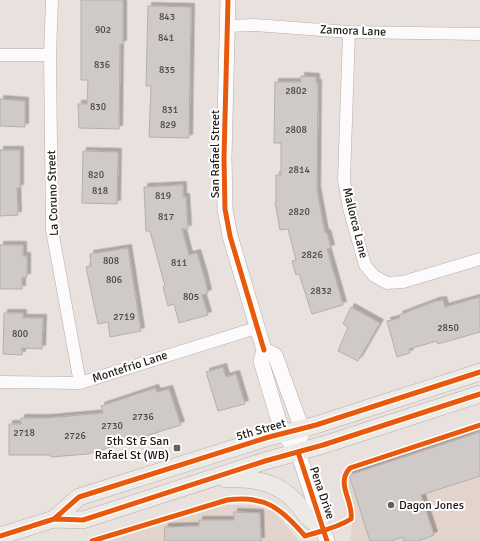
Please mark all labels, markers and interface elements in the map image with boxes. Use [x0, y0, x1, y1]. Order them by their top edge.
house number: 843 [159, 11, 175, 23]
street label: Zamora Lane [320, 22, 386, 40]
house number: 902 [95, 24, 111, 36]
house number: 841 [158, 32, 174, 44]
house number: 836 [94, 59, 110, 71]
house number: 835 [159, 64, 175, 76]
house number: 2802 [285, 85, 307, 97]
house number: 830 [90, 101, 106, 113]
house number: 831 [162, 104, 178, 116]
street label: San Rafael Street [208, 110, 223, 198]
house number: 829 [160, 119, 176, 131]
house number: 2808 [285, 124, 307, 136]
street label: La Coruno Street [44, 150, 62, 236]
house number: 2814 [288, 164, 310, 176]
house number: 820 [88, 169, 104, 181]
house number: 818 [92, 185, 108, 197]
street label: Mallorca Lane [339, 186, 371, 260]
house number: 819 [155, 190, 171, 202]
house number: 2820 [288, 206, 310, 218]
house number: 817 [158, 211, 174, 223]
house number: 2826 [301, 249, 323, 261]
house number: 808 [103, 255, 119, 267]
house number: 811 [171, 257, 187, 269]
house number: 806 [106, 274, 122, 286]
house number: 2832 [310, 285, 332, 297]
house number: 805 [183, 291, 199, 303]
house number: 2719 [113, 311, 135, 323]
house number: 2850 [437, 322, 459, 334]
house number: 800 [12, 328, 28, 340]
street label: Montefrio Lane [90, 348, 170, 386]
house number: 2736 [132, 411, 154, 423]
street label: 5th Street [234, 416, 288, 444]
house number: 2730 [101, 420, 123, 432]
house number: 2718 [13, 427, 35, 439]
house number: 2726 [64, 430, 86, 442]
place label: 5th St & San Rafael St (WB) [95, 434, 169, 463]
marker: 5th St & San Rafael St (WB) [172, 443, 182, 453]
street label: Pena Drive [306, 465, 338, 521]
place label: Dagon Jones [399, 498, 464, 513]
marker: Dagon Jones [386, 500, 396, 510]

